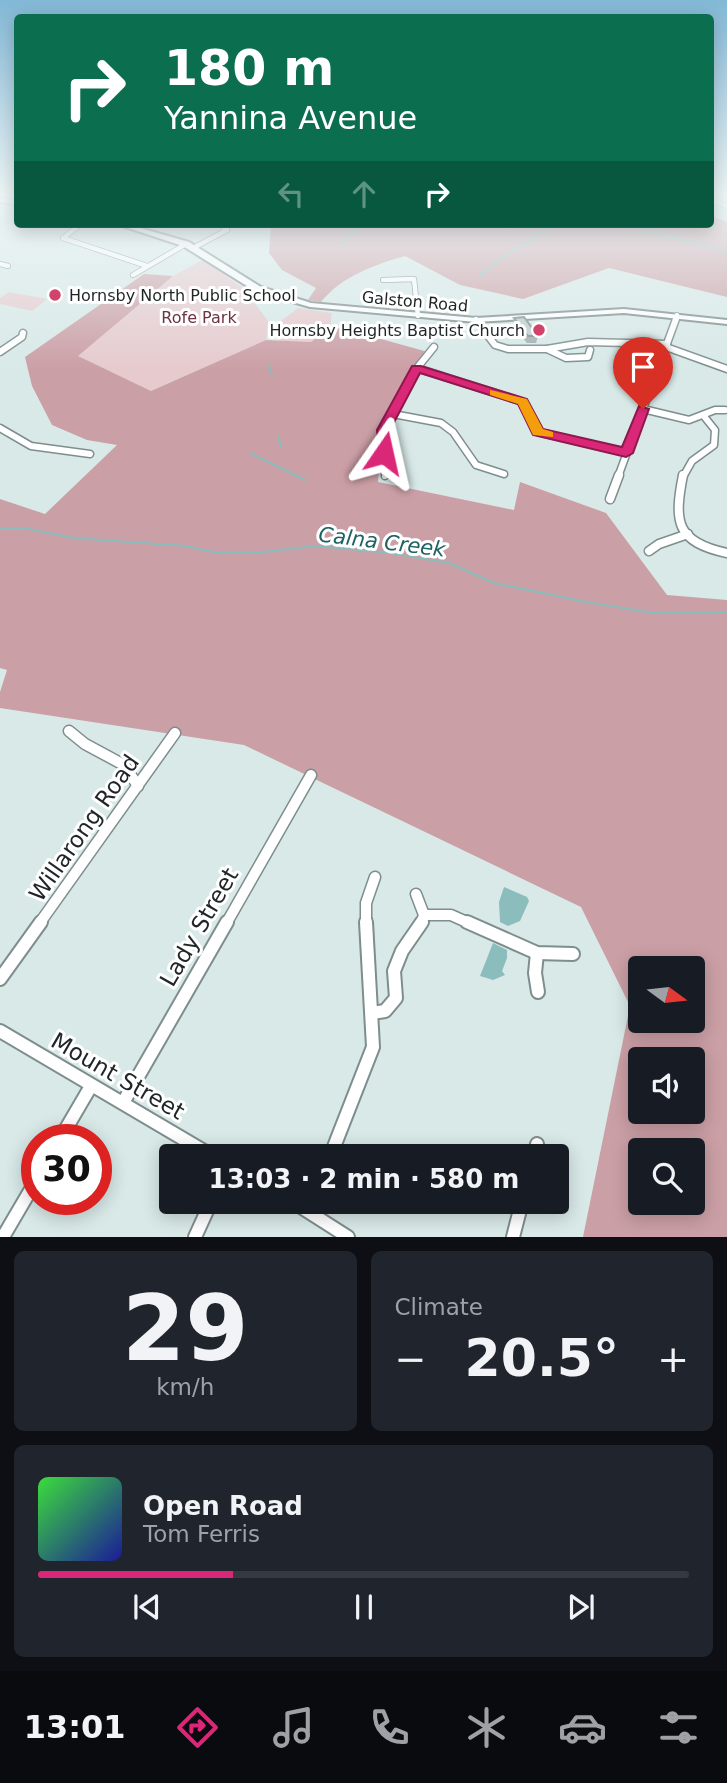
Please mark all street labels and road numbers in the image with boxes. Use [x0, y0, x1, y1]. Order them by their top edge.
street label: Galston Road [361, 287, 469, 316]
street label: Willarong Road [24, 750, 144, 906]
street label: Lady Street [155, 863, 243, 991]
street label: Mount Street [47, 1027, 189, 1125]

